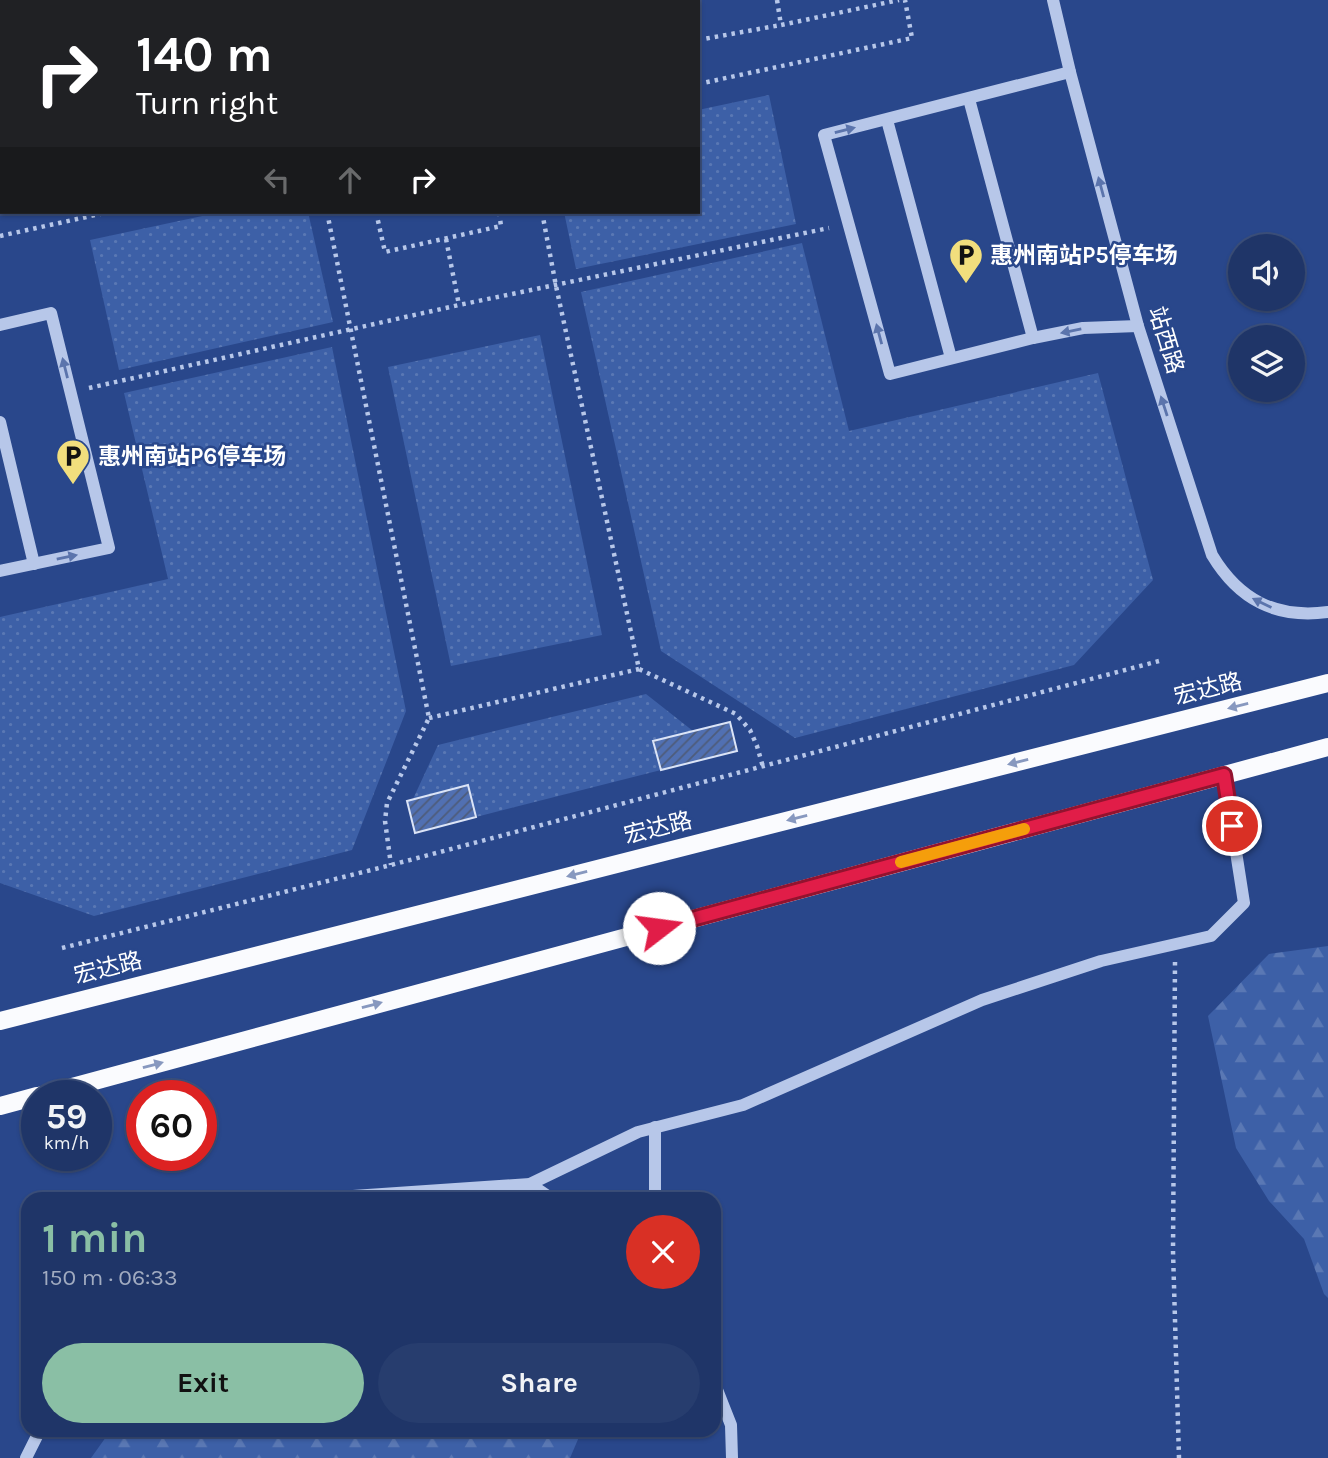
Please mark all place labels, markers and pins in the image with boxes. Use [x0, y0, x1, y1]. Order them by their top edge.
parking icon: 惠州南站P5停车场 [947, 236, 985, 285]
place label: 惠州南站P5停车场 [990, 242, 1178, 269]
parking icon: 惠州南站P6停车场 [54, 437, 92, 486]
place label: 惠州南站P6停车场 [98, 443, 286, 470]
pin [1202, 796, 1262, 856]

